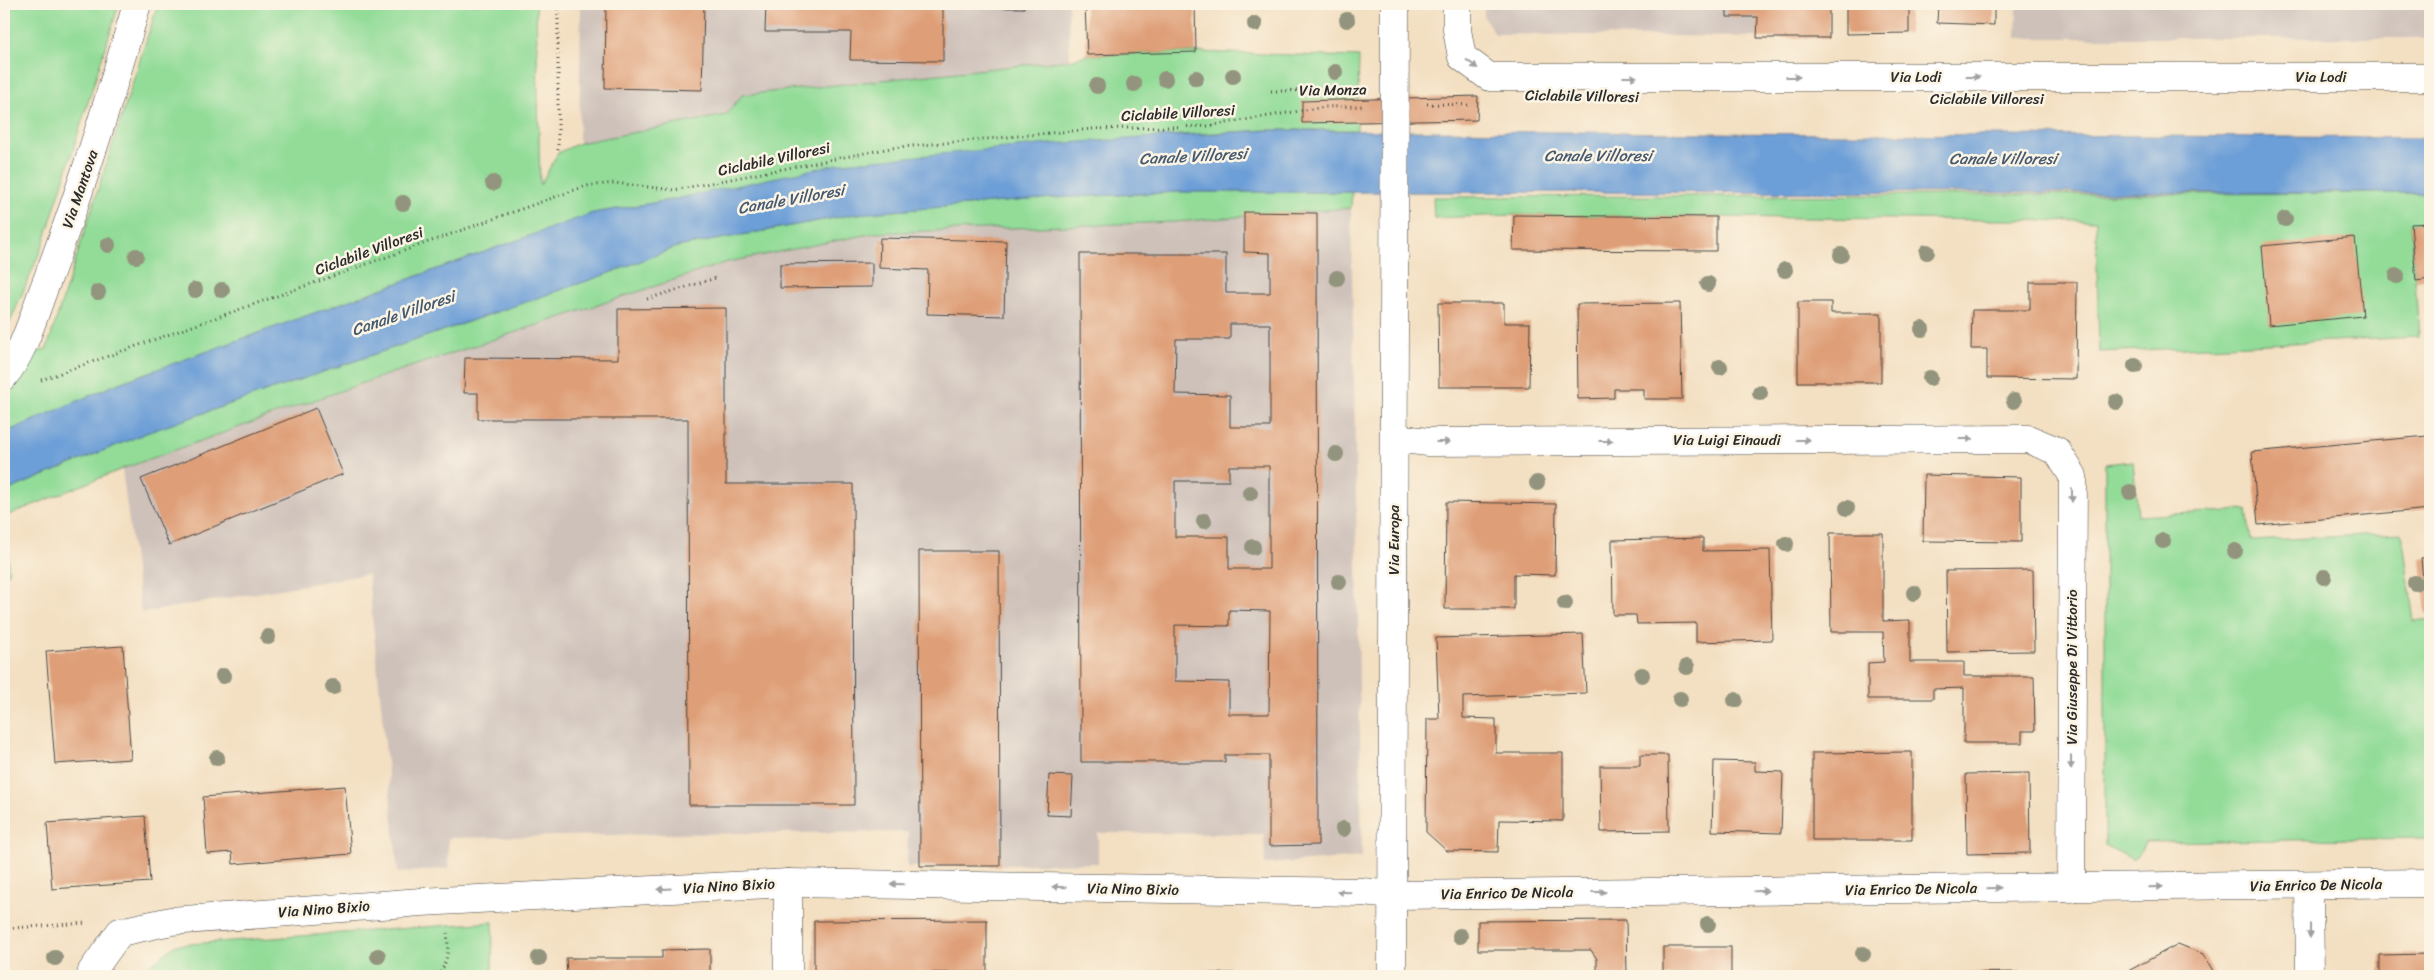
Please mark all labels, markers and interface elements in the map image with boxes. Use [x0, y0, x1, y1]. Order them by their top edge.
one-way arrow [1465, 59, 1478, 70]
street label: Via Lodi [1891, 64, 1942, 90]
street label: Via Lodi [2296, 64, 2347, 90]
one-way arrow [1623, 73, 1639, 81]
one-way arrow [1785, 73, 1801, 81]
one-way arrow [1965, 73, 1981, 81]
street label: Via Monza [1299, 76, 1367, 104]
street label: Ciclabile Villoresi [1525, 82, 1640, 110]
street label: Ciclabile Villoresi [1930, 86, 2045, 112]
street label: Ciclabile Villoresi [1120, 97, 1236, 129]
street label: Ciclabile Villoresi [716, 134, 833, 184]
water label: Canale Villoresi [1139, 139, 1251, 173]
water label: Canale Villoresi [1544, 141, 1655, 170]
water label: Canale Villoresi [1949, 144, 2060, 173]
street label: Via Mantova [54, 146, 106, 232]
water label: Canale Villoresi [736, 175, 850, 223]
street label: Ciclabile Villoresi [311, 219, 428, 283]
water label: Canale Villoresi [347, 281, 462, 344]
street label: Via Luigi Einaudi [1673, 427, 1782, 453]
one-way arrow [1958, 435, 1974, 443]
one-way arrow [1796, 436, 1812, 444]
one-way arrow [1598, 437, 1614, 445]
one-way arrow [1436, 438, 1452, 446]
one-way arrow [2068, 487, 2076, 503]
street label: Via Europa [1381, 505, 1407, 575]
street label: Via Giuseppe Di Vittorio [2059, 589, 2085, 745]
one-way arrow [2067, 755, 2075, 771]
street label: Via Nino Bixio [682, 871, 776, 901]
street label: Via Enrico De Nicola [2250, 871, 2383, 899]
street label: Via Nino Bixio [1087, 875, 1180, 903]
street label: Via Enrico De Nicola [1845, 875, 1978, 903]
street label: Via Enrico De Nicola [1441, 879, 1574, 907]
one-way arrow [888, 880, 904, 888]
one-way arrow [1051, 883, 1067, 891]
one-way arrow [2149, 883, 2165, 891]
one-way arrow [1986, 884, 2002, 892]
one-way arrow [656, 885, 672, 893]
one-way arrow [1754, 886, 1770, 894]
one-way arrow [1336, 888, 1352, 896]
one-way arrow [1591, 888, 1607, 896]
street label: Via Nino Bixio [277, 893, 371, 925]
one-way arrow [2306, 923, 2314, 939]

